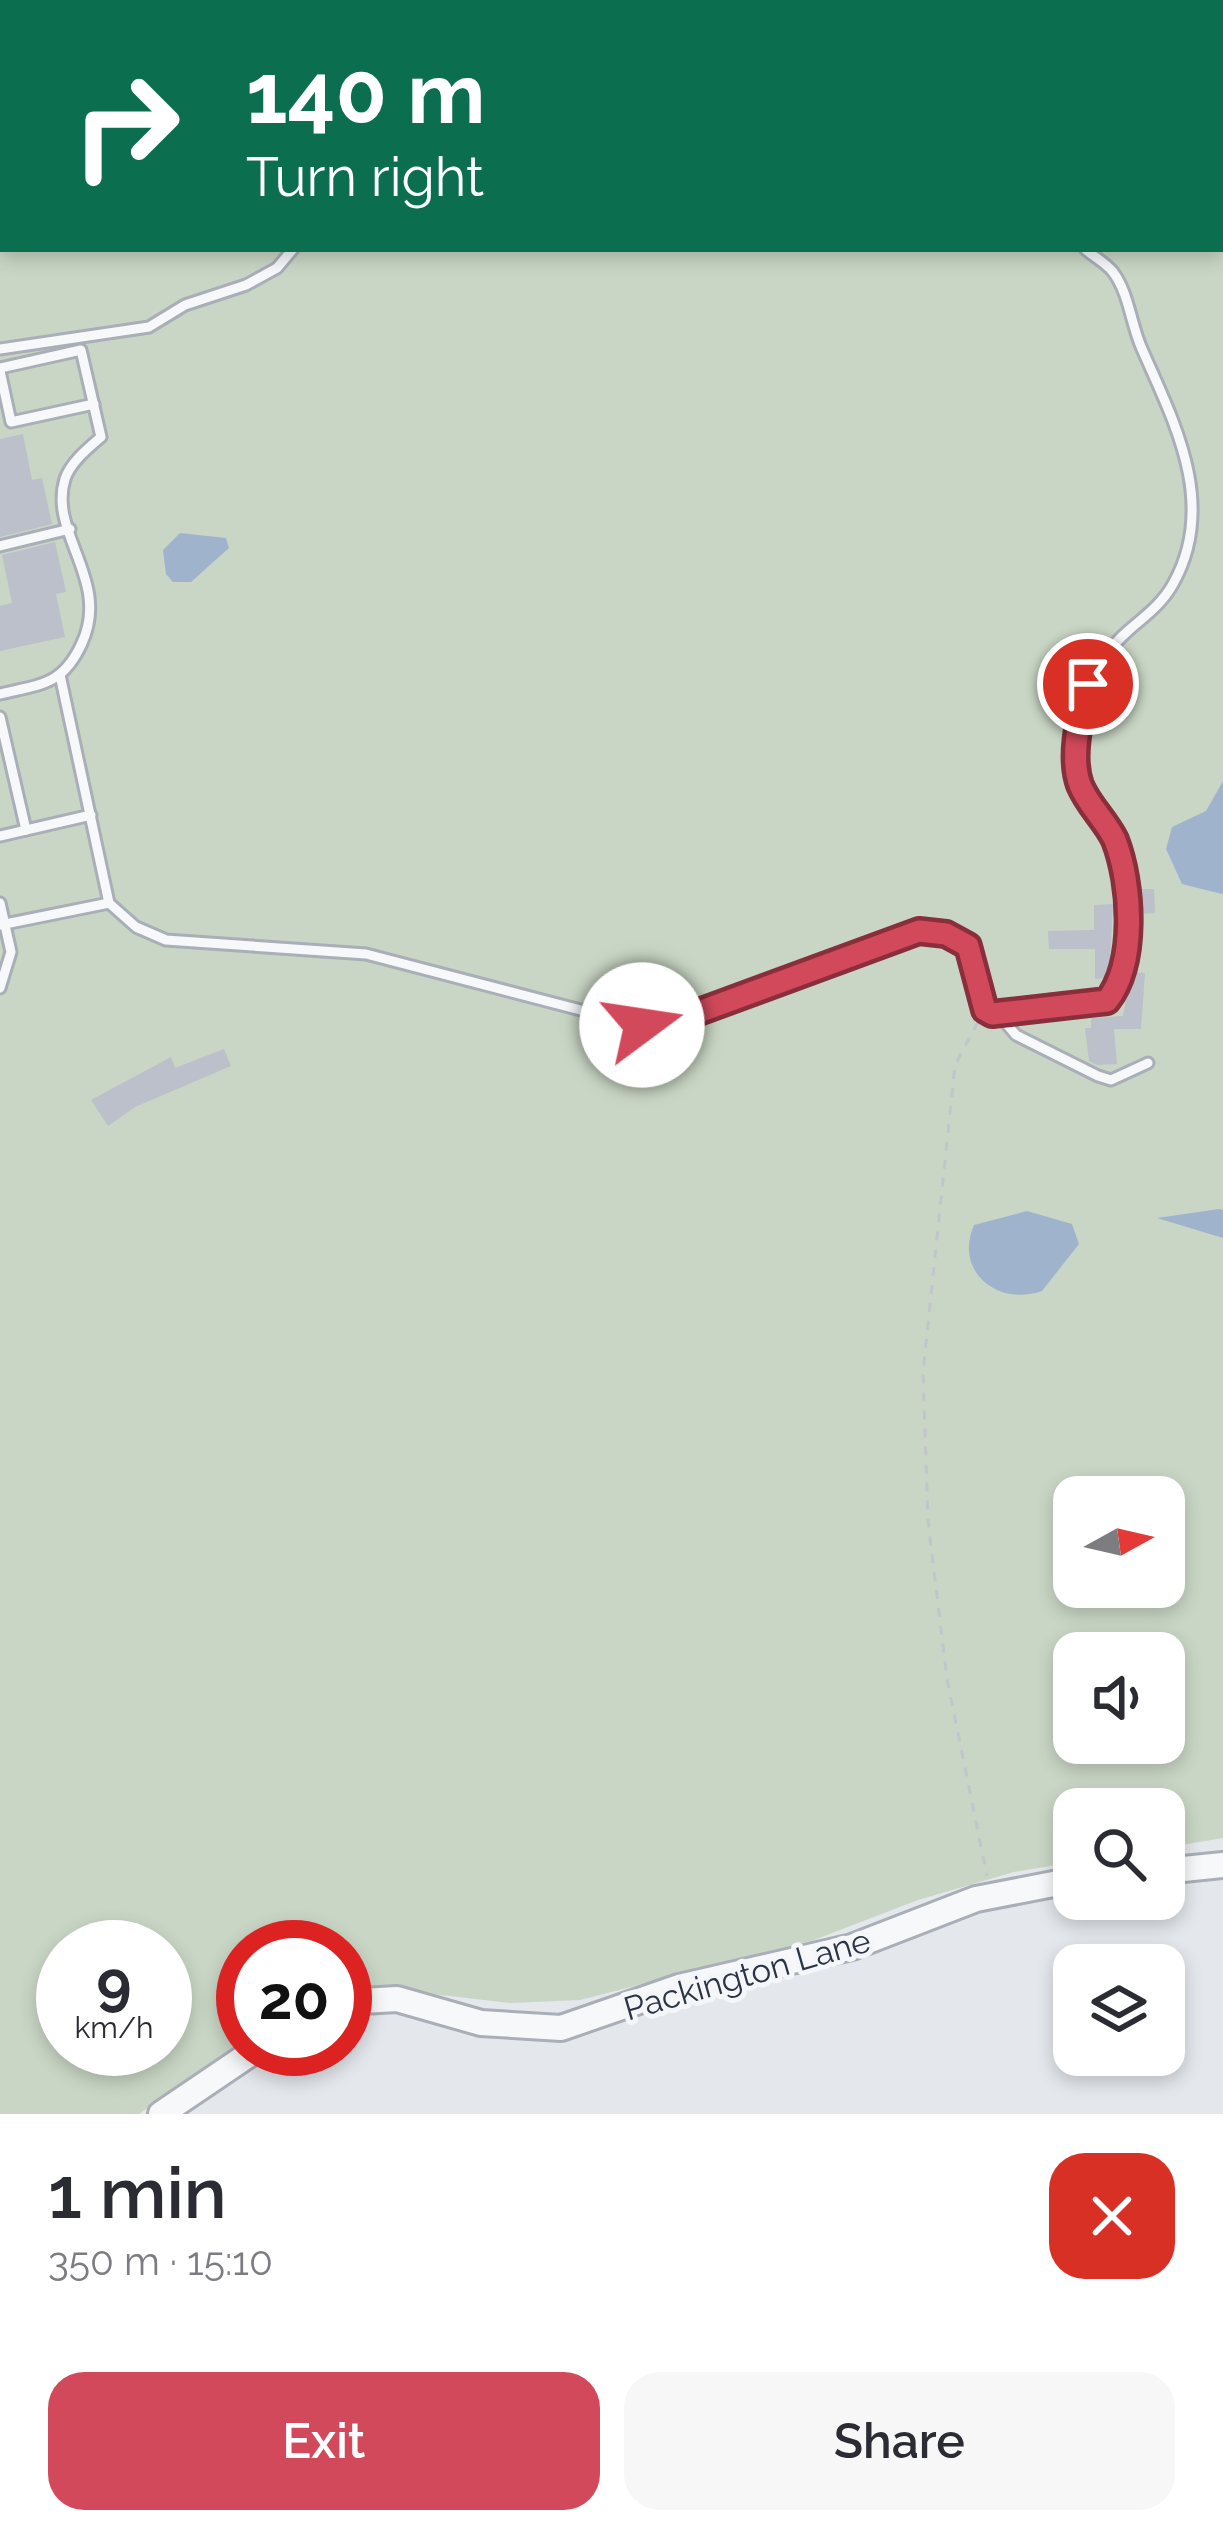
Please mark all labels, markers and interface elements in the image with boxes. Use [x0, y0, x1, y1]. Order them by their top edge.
text: 140 m [246, 44, 485, 143]
icon: right [48, 48, 204, 204]
text: Turn right [246, 145, 484, 209]
pin [1037, 633, 1139, 735]
icon: arrive [1055, 651, 1121, 717]
position arrow [579, 962, 705, 1088]
north arrow [1053, 1476, 1185, 1608]
map controls [1053, 1476, 1185, 2076]
button: sound [1053, 1632, 1185, 1764]
button: search [1053, 1788, 1185, 1920]
speed limit sign: 20 [216, 1920, 372, 2076]
street label: Packington Lane [619, 1921, 875, 2028]
button: layers [1053, 1944, 1185, 2076]
text: 9 [96, 1948, 132, 2018]
text: km/h [74, 2010, 154, 2045]
text: 1 min [48, 2150, 227, 2235]
button: close [1049, 2153, 1175, 2279]
text: 350 m · 15:10 [48, 2238, 273, 2284]
button: Exit [48, 2372, 600, 2510]
button: Share [624, 2372, 1175, 2510]

